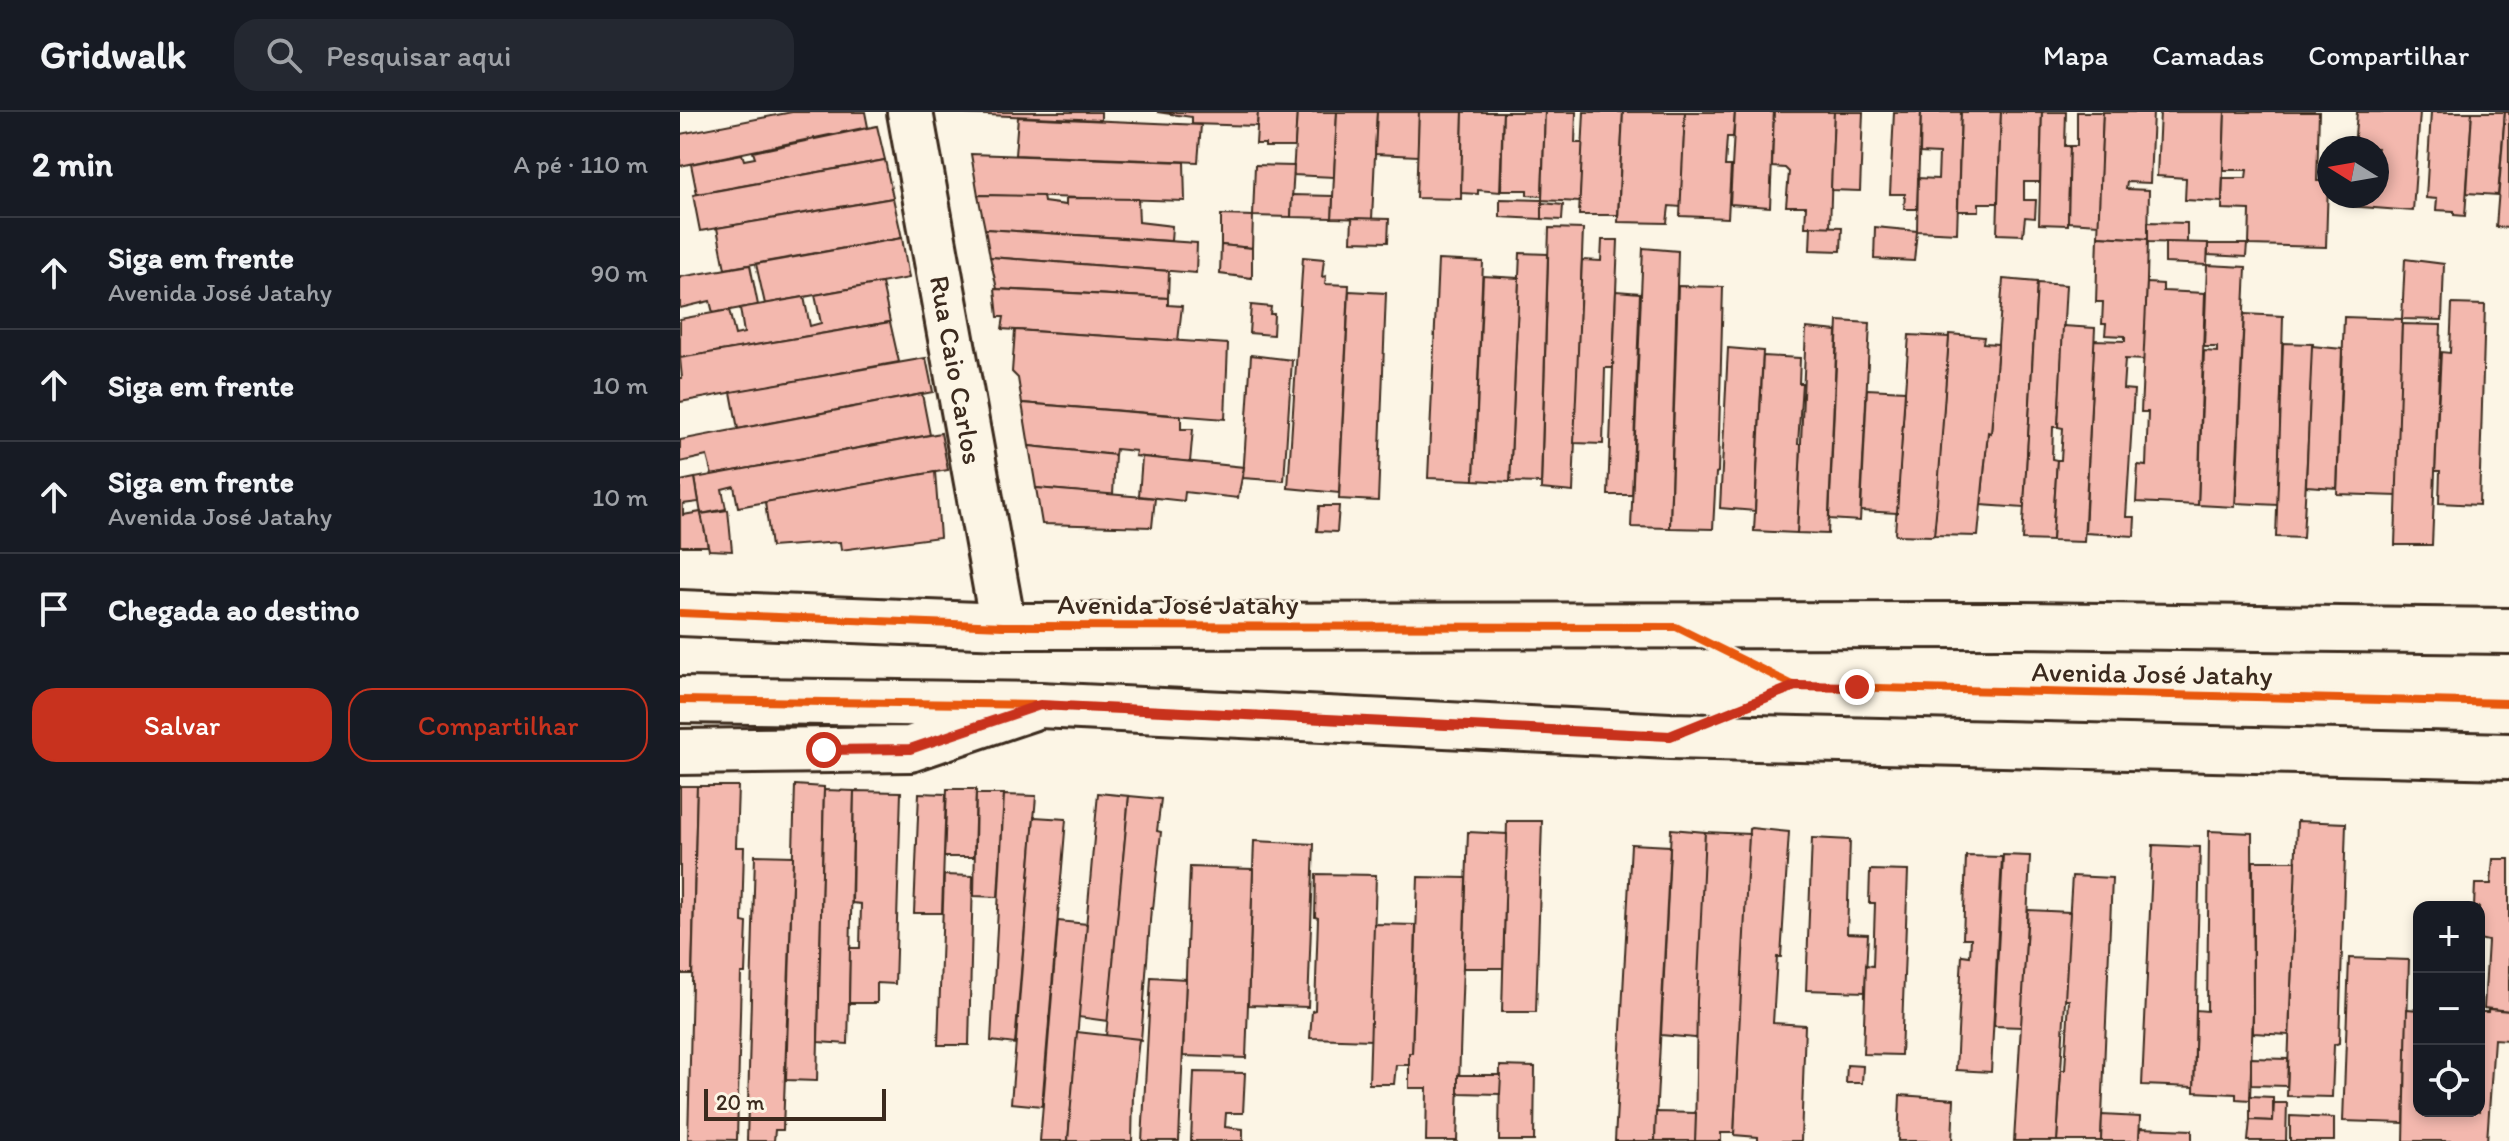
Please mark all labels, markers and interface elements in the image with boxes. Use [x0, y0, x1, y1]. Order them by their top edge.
search box [234, 19, 794, 91]
text: Gridwalk [40, 32, 186, 78]
icon: search [262, 33, 306, 77]
text: Pesquisar aqui [326, 37, 512, 74]
text: Mapa [2043, 38, 2108, 72]
text: Camadas [2152, 38, 2264, 72]
text: Compartilhar [2308, 38, 2469, 72]
north arrow [2317, 136, 2389, 208]
text: 2 min [32, 144, 113, 185]
text: A pé · 110 m [514, 148, 648, 180]
text: Siga em frente [108, 239, 294, 276]
icon: ahead [32, 251, 76, 295]
text: 90 m [591, 257, 648, 289]
street label: Rua Caio Carlos [923, 273, 990, 467]
text: Avenida José Jatahy [108, 276, 332, 308]
icon: ahead [32, 363, 76, 407]
text: Siga em frente [108, 367, 294, 404]
text: 10 m [592, 369, 648, 401]
text: Siga em frente [108, 463, 294, 500]
icon: ahead [32, 475, 76, 519]
text: 10 m [592, 481, 648, 513]
text: Avenida José Jatahy [108, 500, 332, 532]
icon: arrive [32, 587, 76, 631]
street label: Avenida José Jatahy [1057, 587, 1299, 621]
text: Chegada ao destino [108, 591, 360, 628]
street label: Avenida José Jatahy [2031, 654, 2273, 692]
route end [1839, 669, 1875, 705]
button: Salvar [32, 688, 332, 762]
button: Compartilhar [348, 688, 648, 762]
route start [806, 732, 842, 768]
map controls [2413, 901, 2485, 1117]
button: + [2413, 901, 2485, 973]
button: − [2413, 973, 2485, 1045]
button: locate [2413, 1045, 2485, 1117]
scale bar [704, 1085, 886, 1121]
text: 20 m [716, 1089, 765, 1116]

